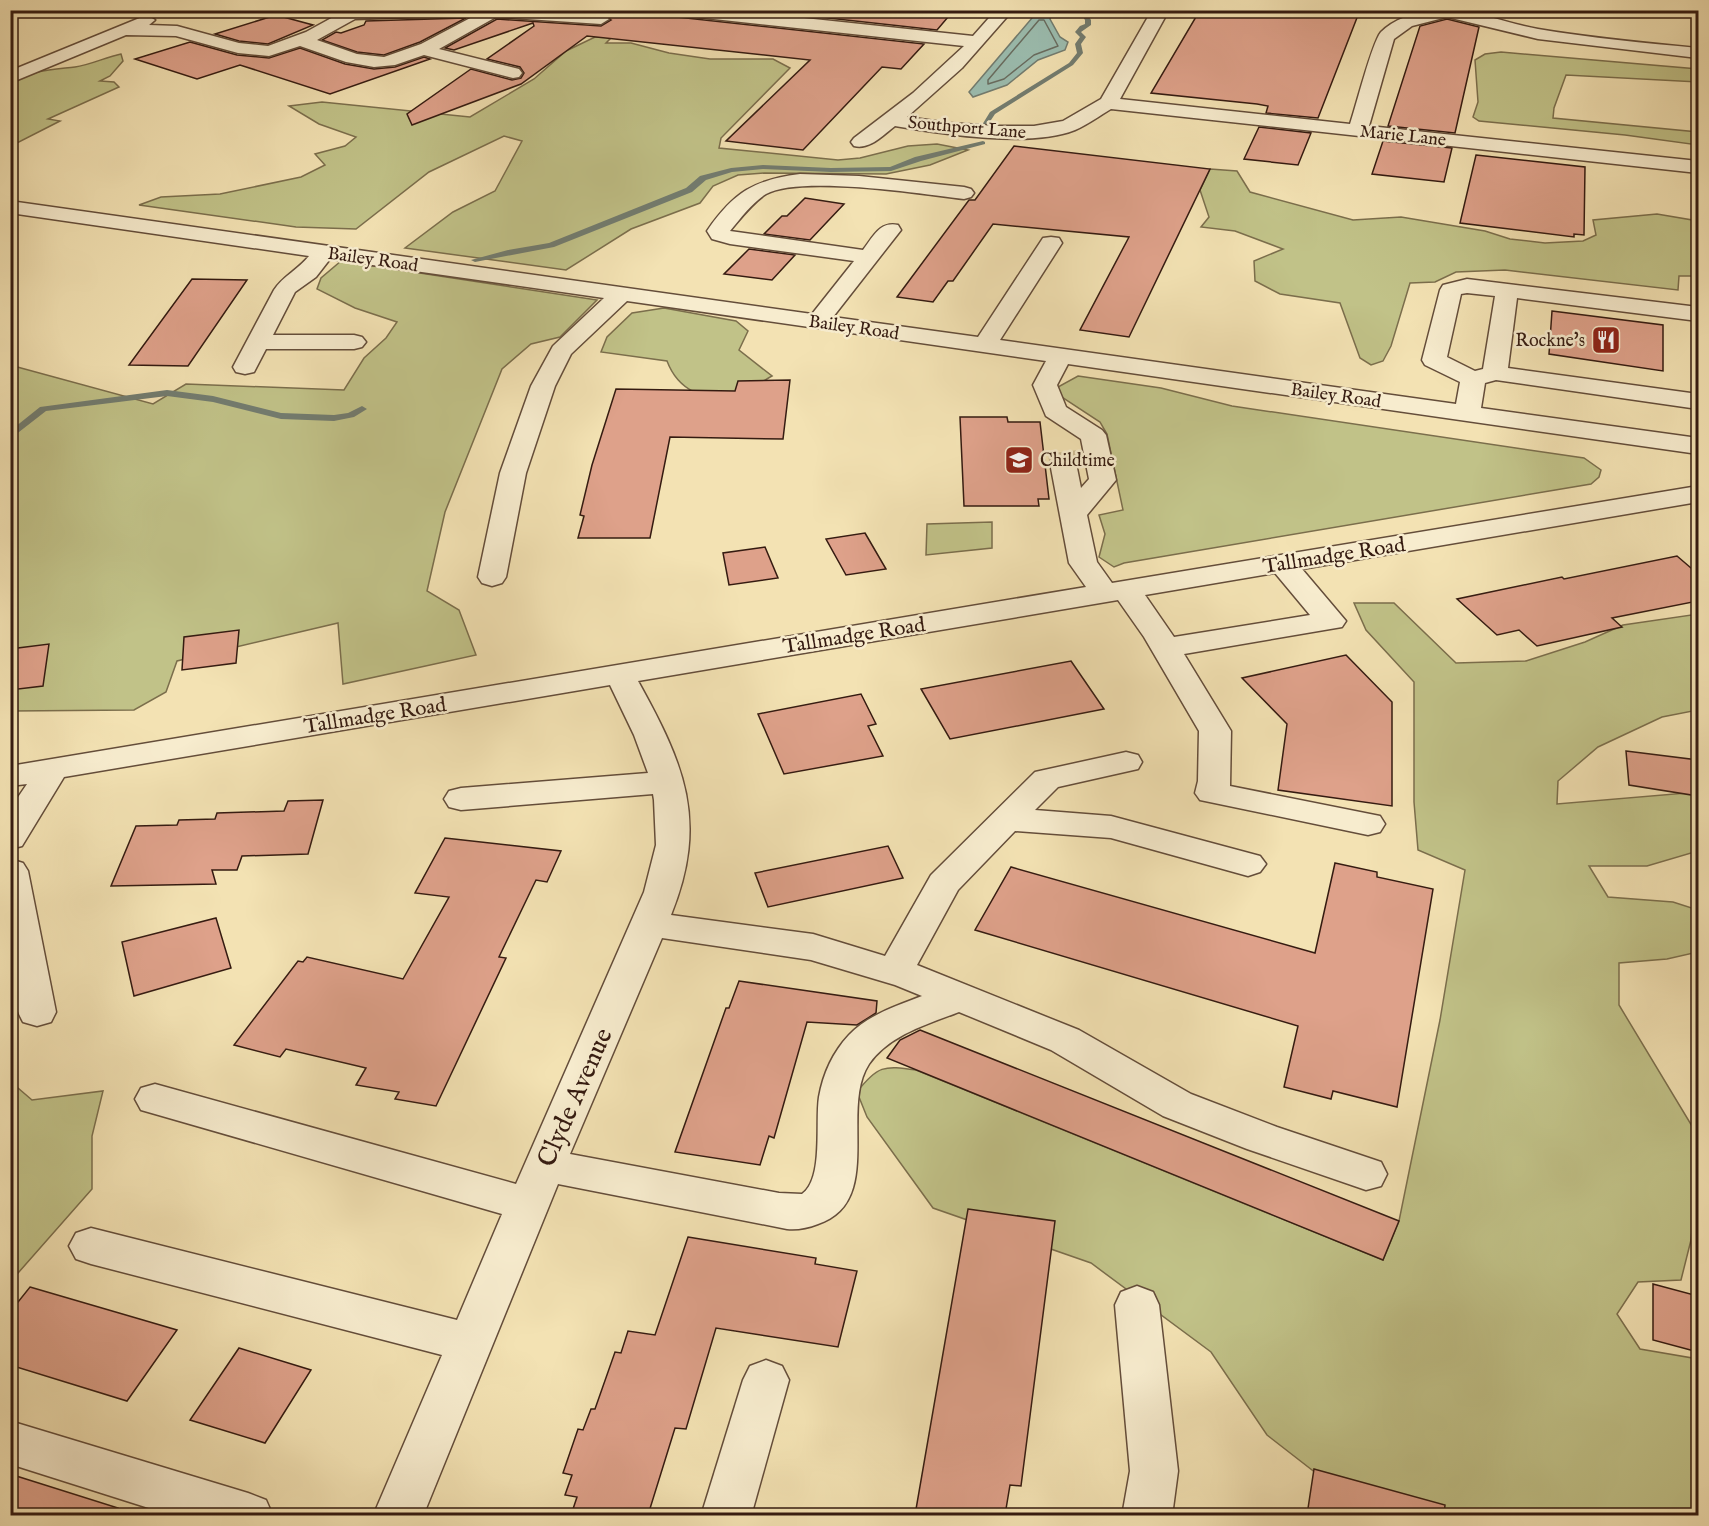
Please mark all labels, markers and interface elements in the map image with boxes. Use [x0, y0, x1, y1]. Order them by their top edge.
street label: Southport Lane [907, 112, 1027, 145]
street label: Marie Lane [1359, 121, 1447, 152]
street label: Bailey Road [326, 243, 420, 278]
street label: Bailey Road [807, 311, 901, 346]
restaurant icon: Rockne's [1590, 324, 1622, 356]
place label: Rockne's [1515, 330, 1585, 353]
street label: Bailey Road [1289, 379, 1383, 414]
school or university icon: Childtime [1003, 444, 1035, 476]
place label: Childtime [1040, 450, 1115, 473]
street label: Tallmadge Road [1261, 532, 1408, 581]
street label: Tallmadge Road [781, 612, 928, 661]
street label: Tallmadge Road [302, 692, 449, 741]
street label: Clyde Avenue [530, 1023, 621, 1172]

